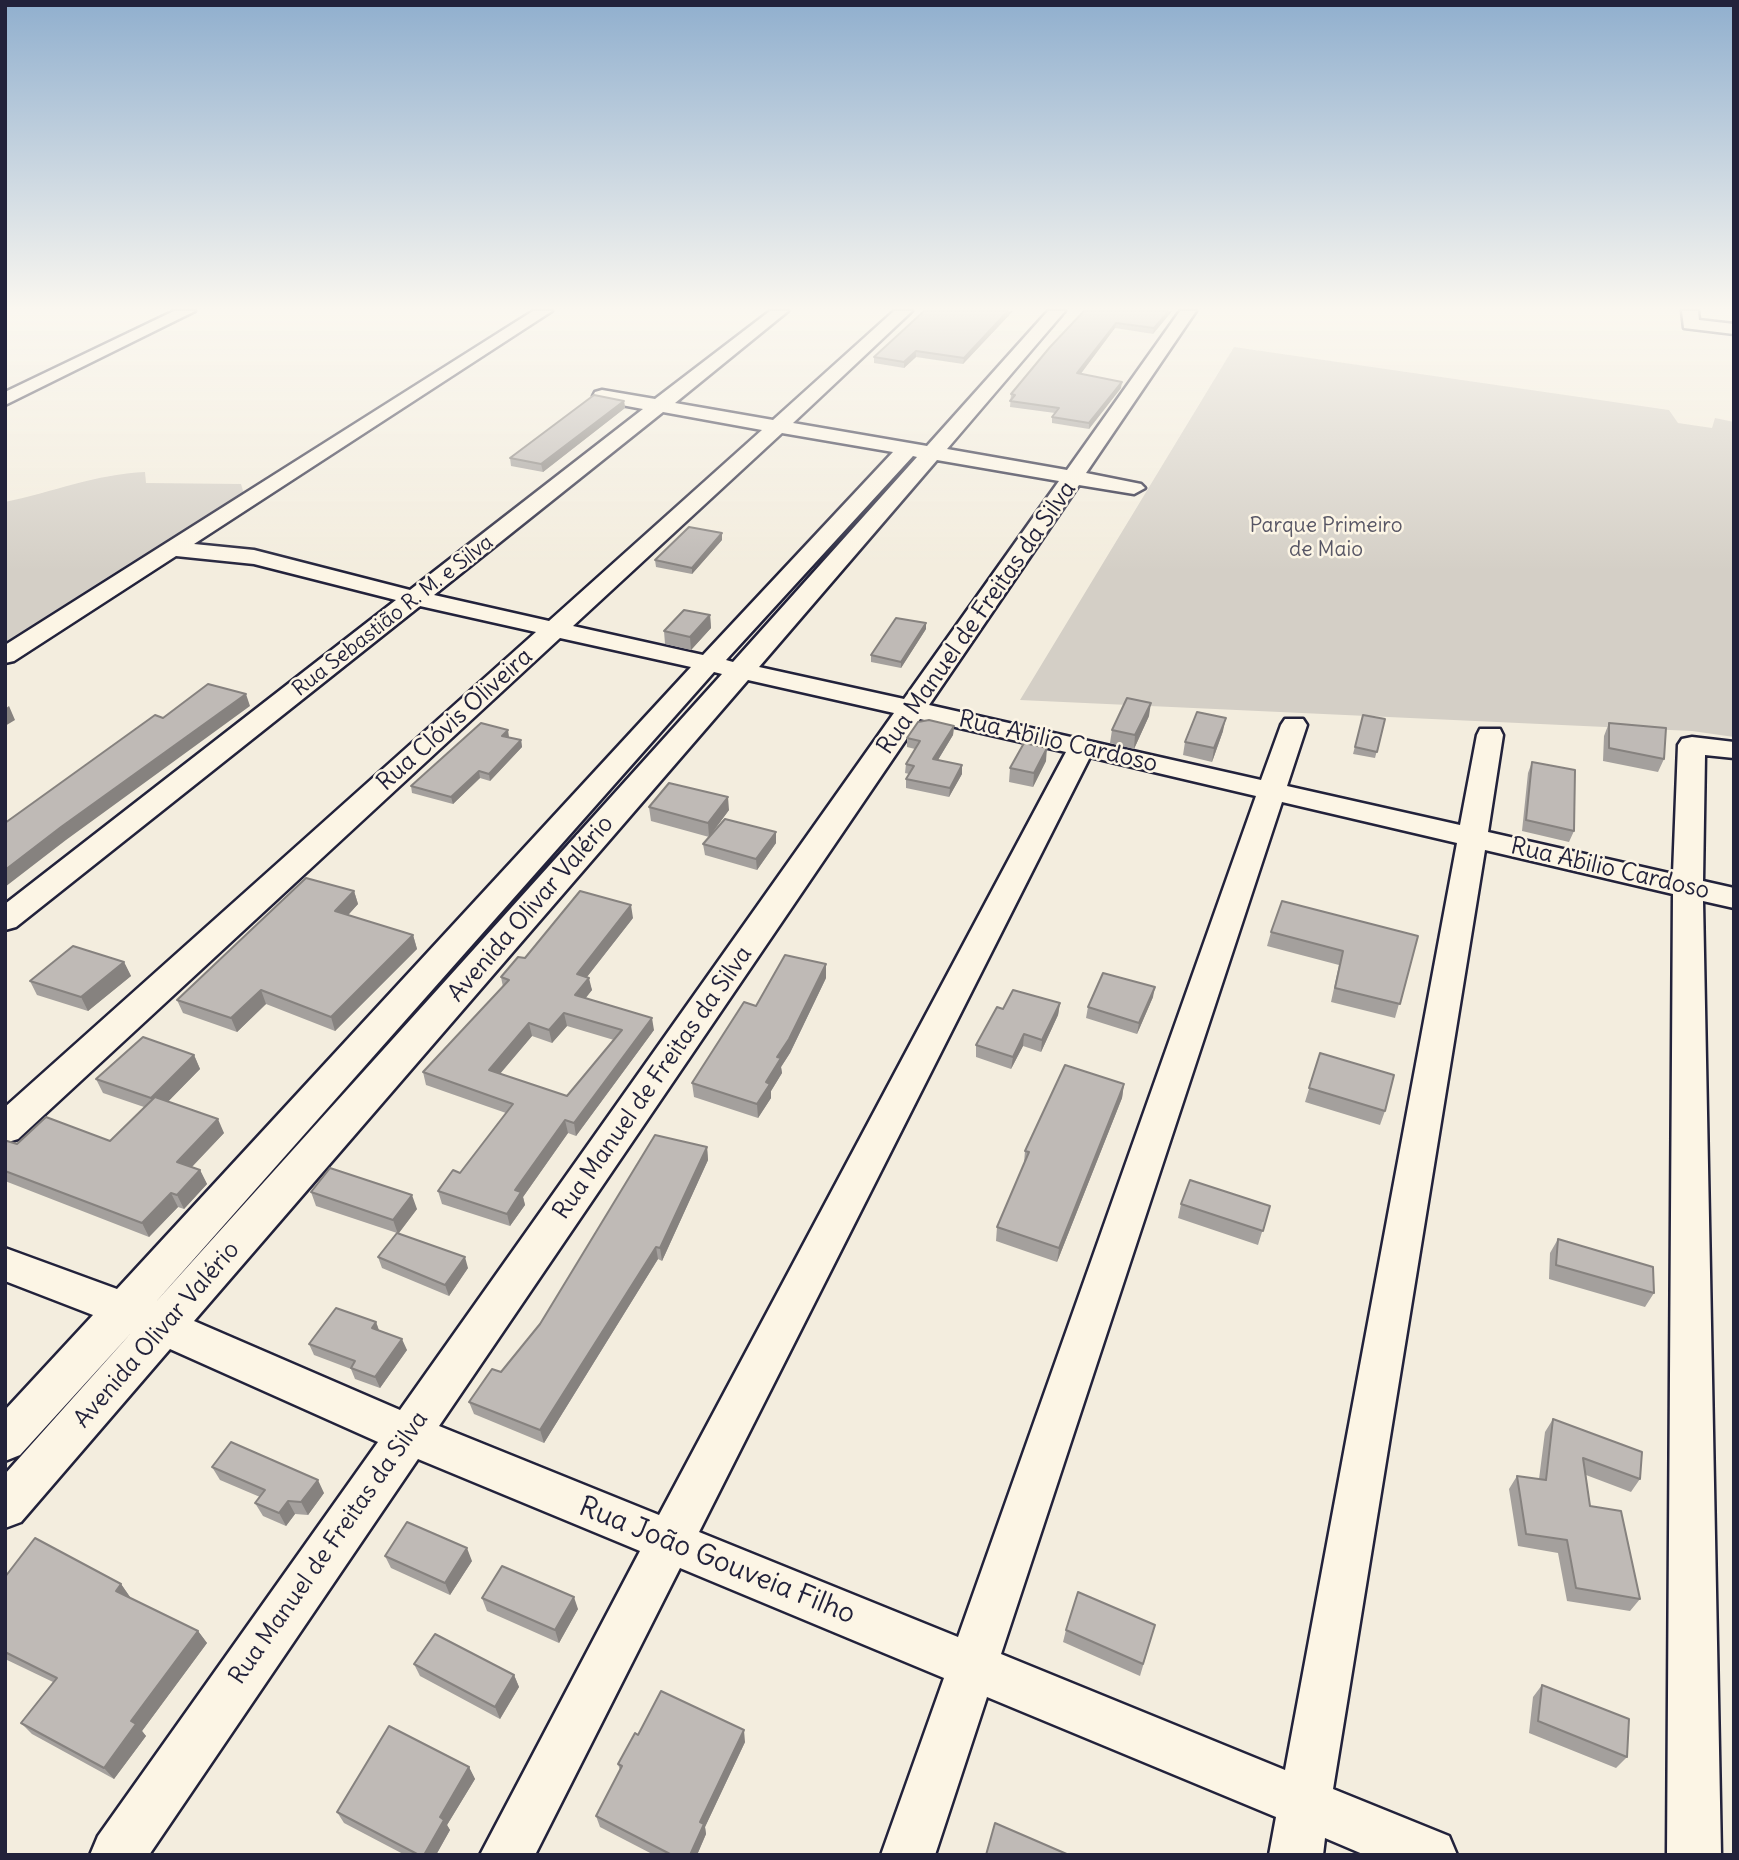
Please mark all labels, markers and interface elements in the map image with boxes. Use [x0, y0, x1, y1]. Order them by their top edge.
street label: Rua Manuel de Freitas da Silva [871, 476, 1083, 760]
park label: Parque Primeiro de Maio [1249, 513, 1403, 563]
street label: Rua Sebastião R. M. e Silva [288, 530, 498, 702]
street label: Rua Clóvis Oliveira [371, 643, 539, 797]
street label: Rua Abilio Cardoso [956, 705, 1160, 779]
street label: Avenida Olivar Valério [442, 810, 620, 1008]
street label: Rua Abilio Cardoso [1508, 832, 1712, 906]
street label: Rua Manuel de Freitas da Silva [547, 941, 759, 1225]
street label: Avenida Olivar Valério [68, 1236, 246, 1434]
street label: Rua Manuel de Freitas da Silva [223, 1406, 435, 1690]
street label: Rua João Gouveia Filho [574, 1490, 860, 1632]

